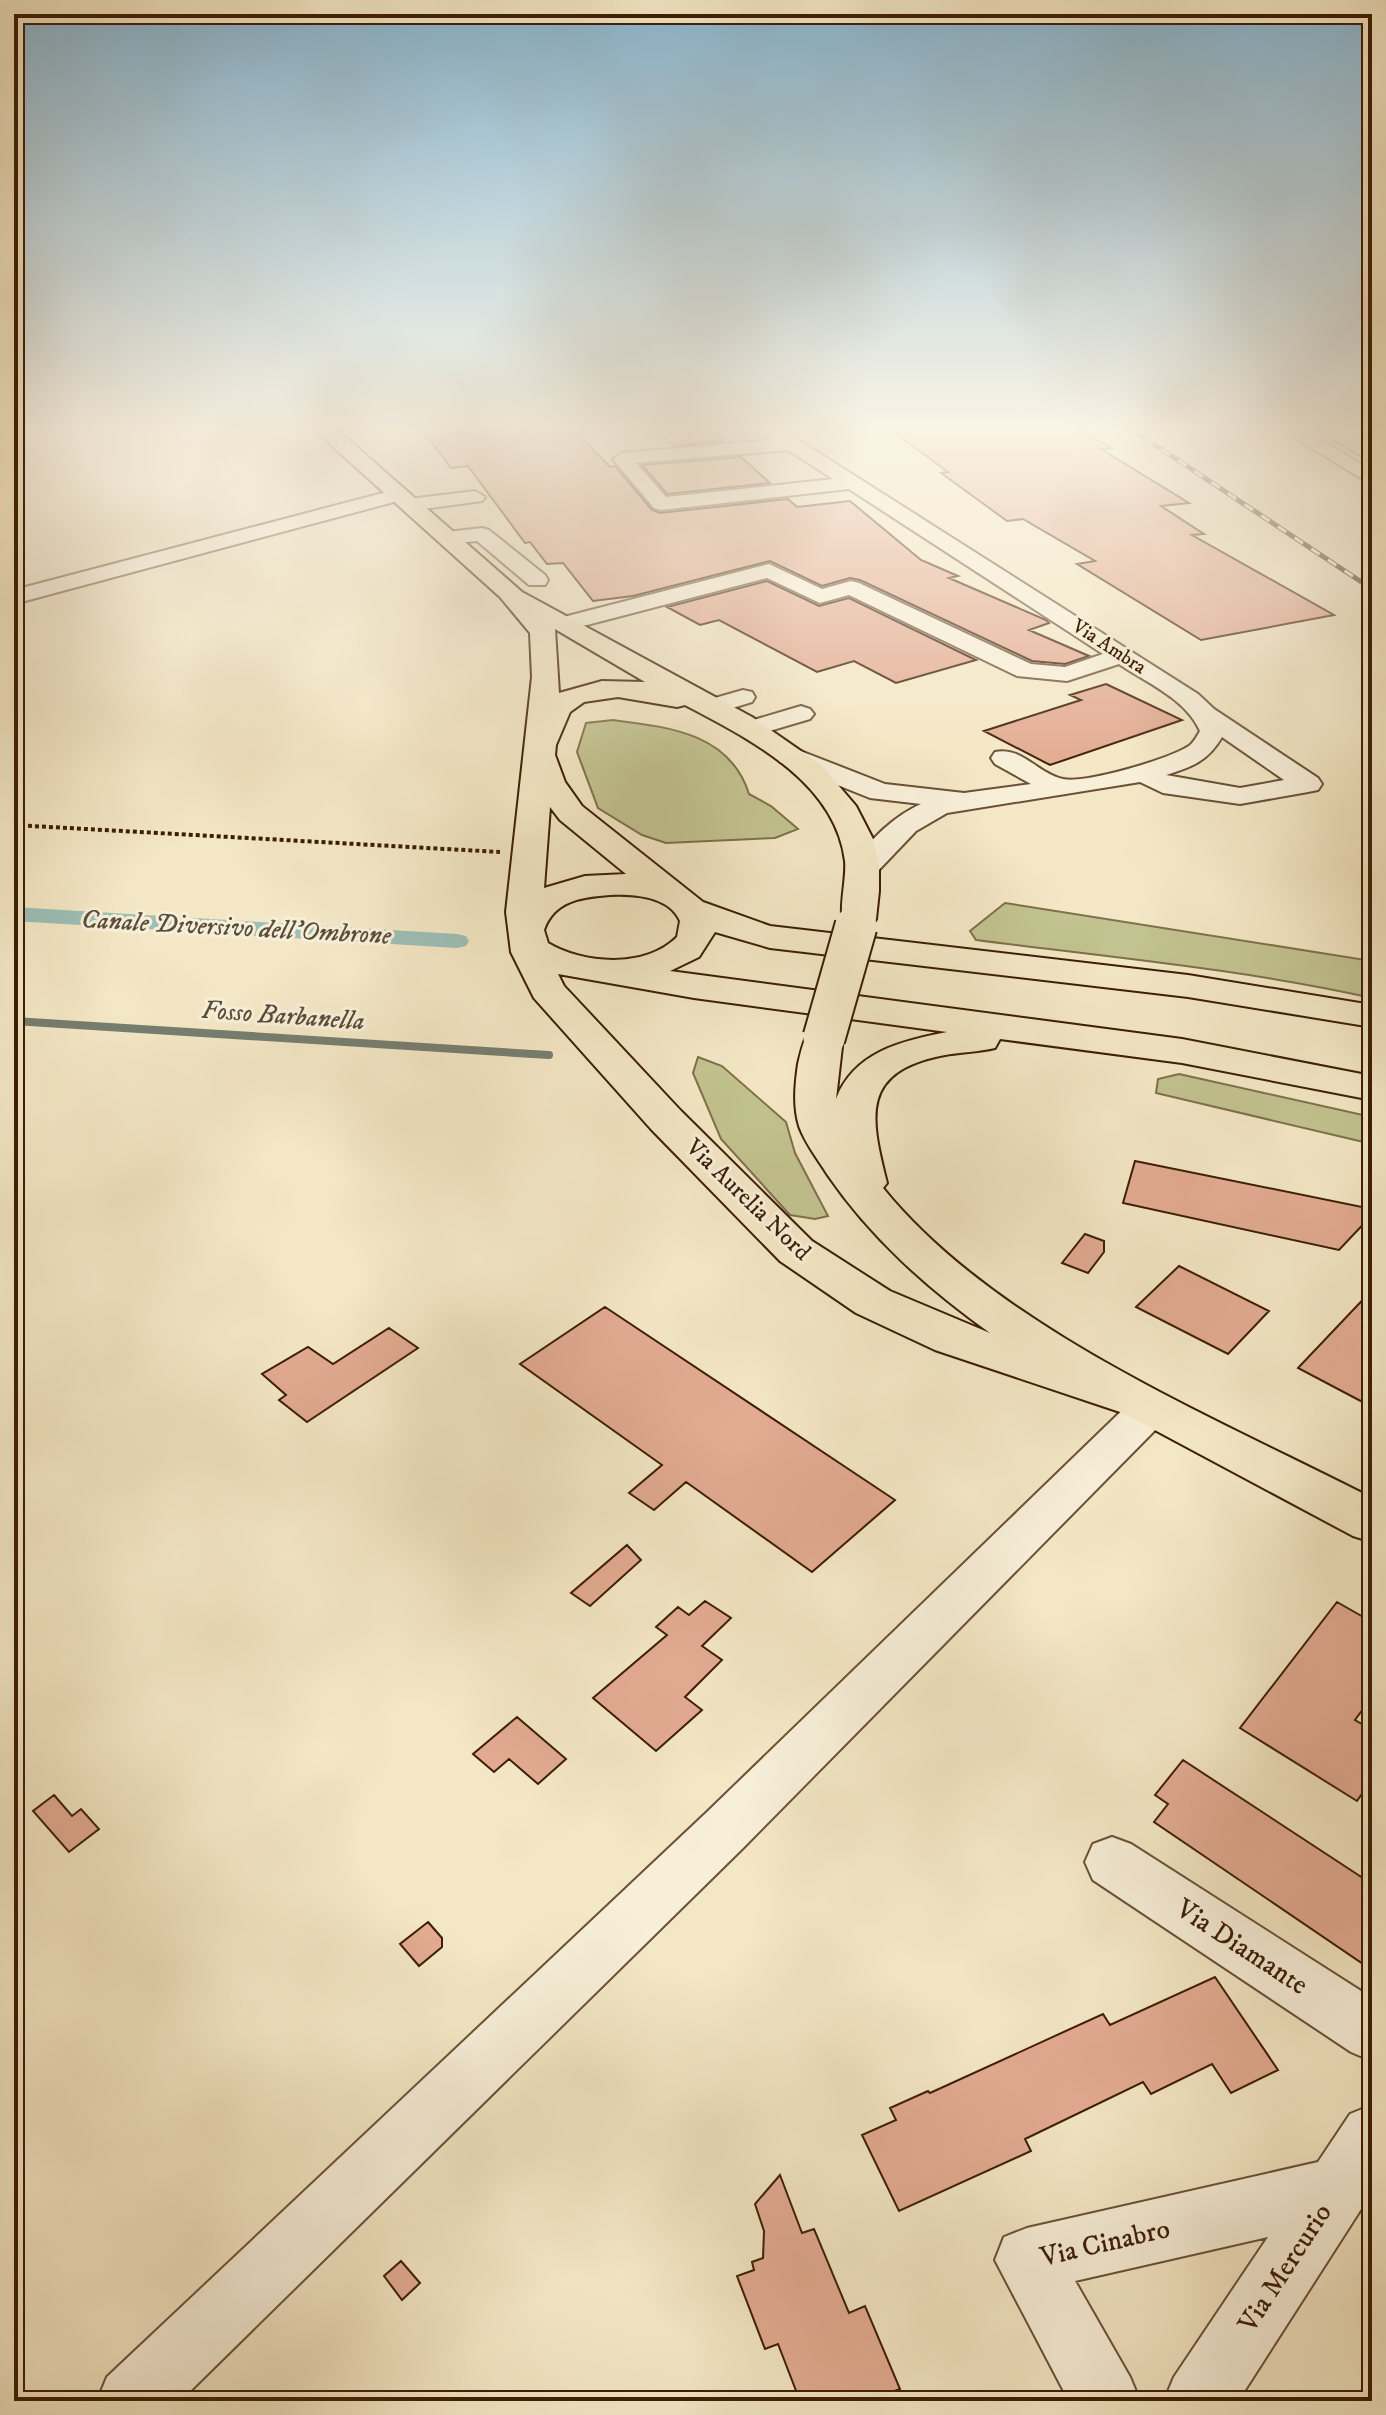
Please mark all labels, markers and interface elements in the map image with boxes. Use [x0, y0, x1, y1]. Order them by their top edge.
street label: Via Ambra [1066, 613, 1151, 680]
water label: Canale Diversivo dell'Ombrone [80, 903, 393, 953]
water label: Fosso Barbanella [200, 994, 366, 1038]
street label: Via Aurelia Nord [678, 1132, 817, 1267]
street label: Via Diamante [1168, 1891, 1315, 2003]
street label: Via Mercurio [1230, 2197, 1340, 2340]
street label: Via Cinabro [1036, 2211, 1173, 2275]

